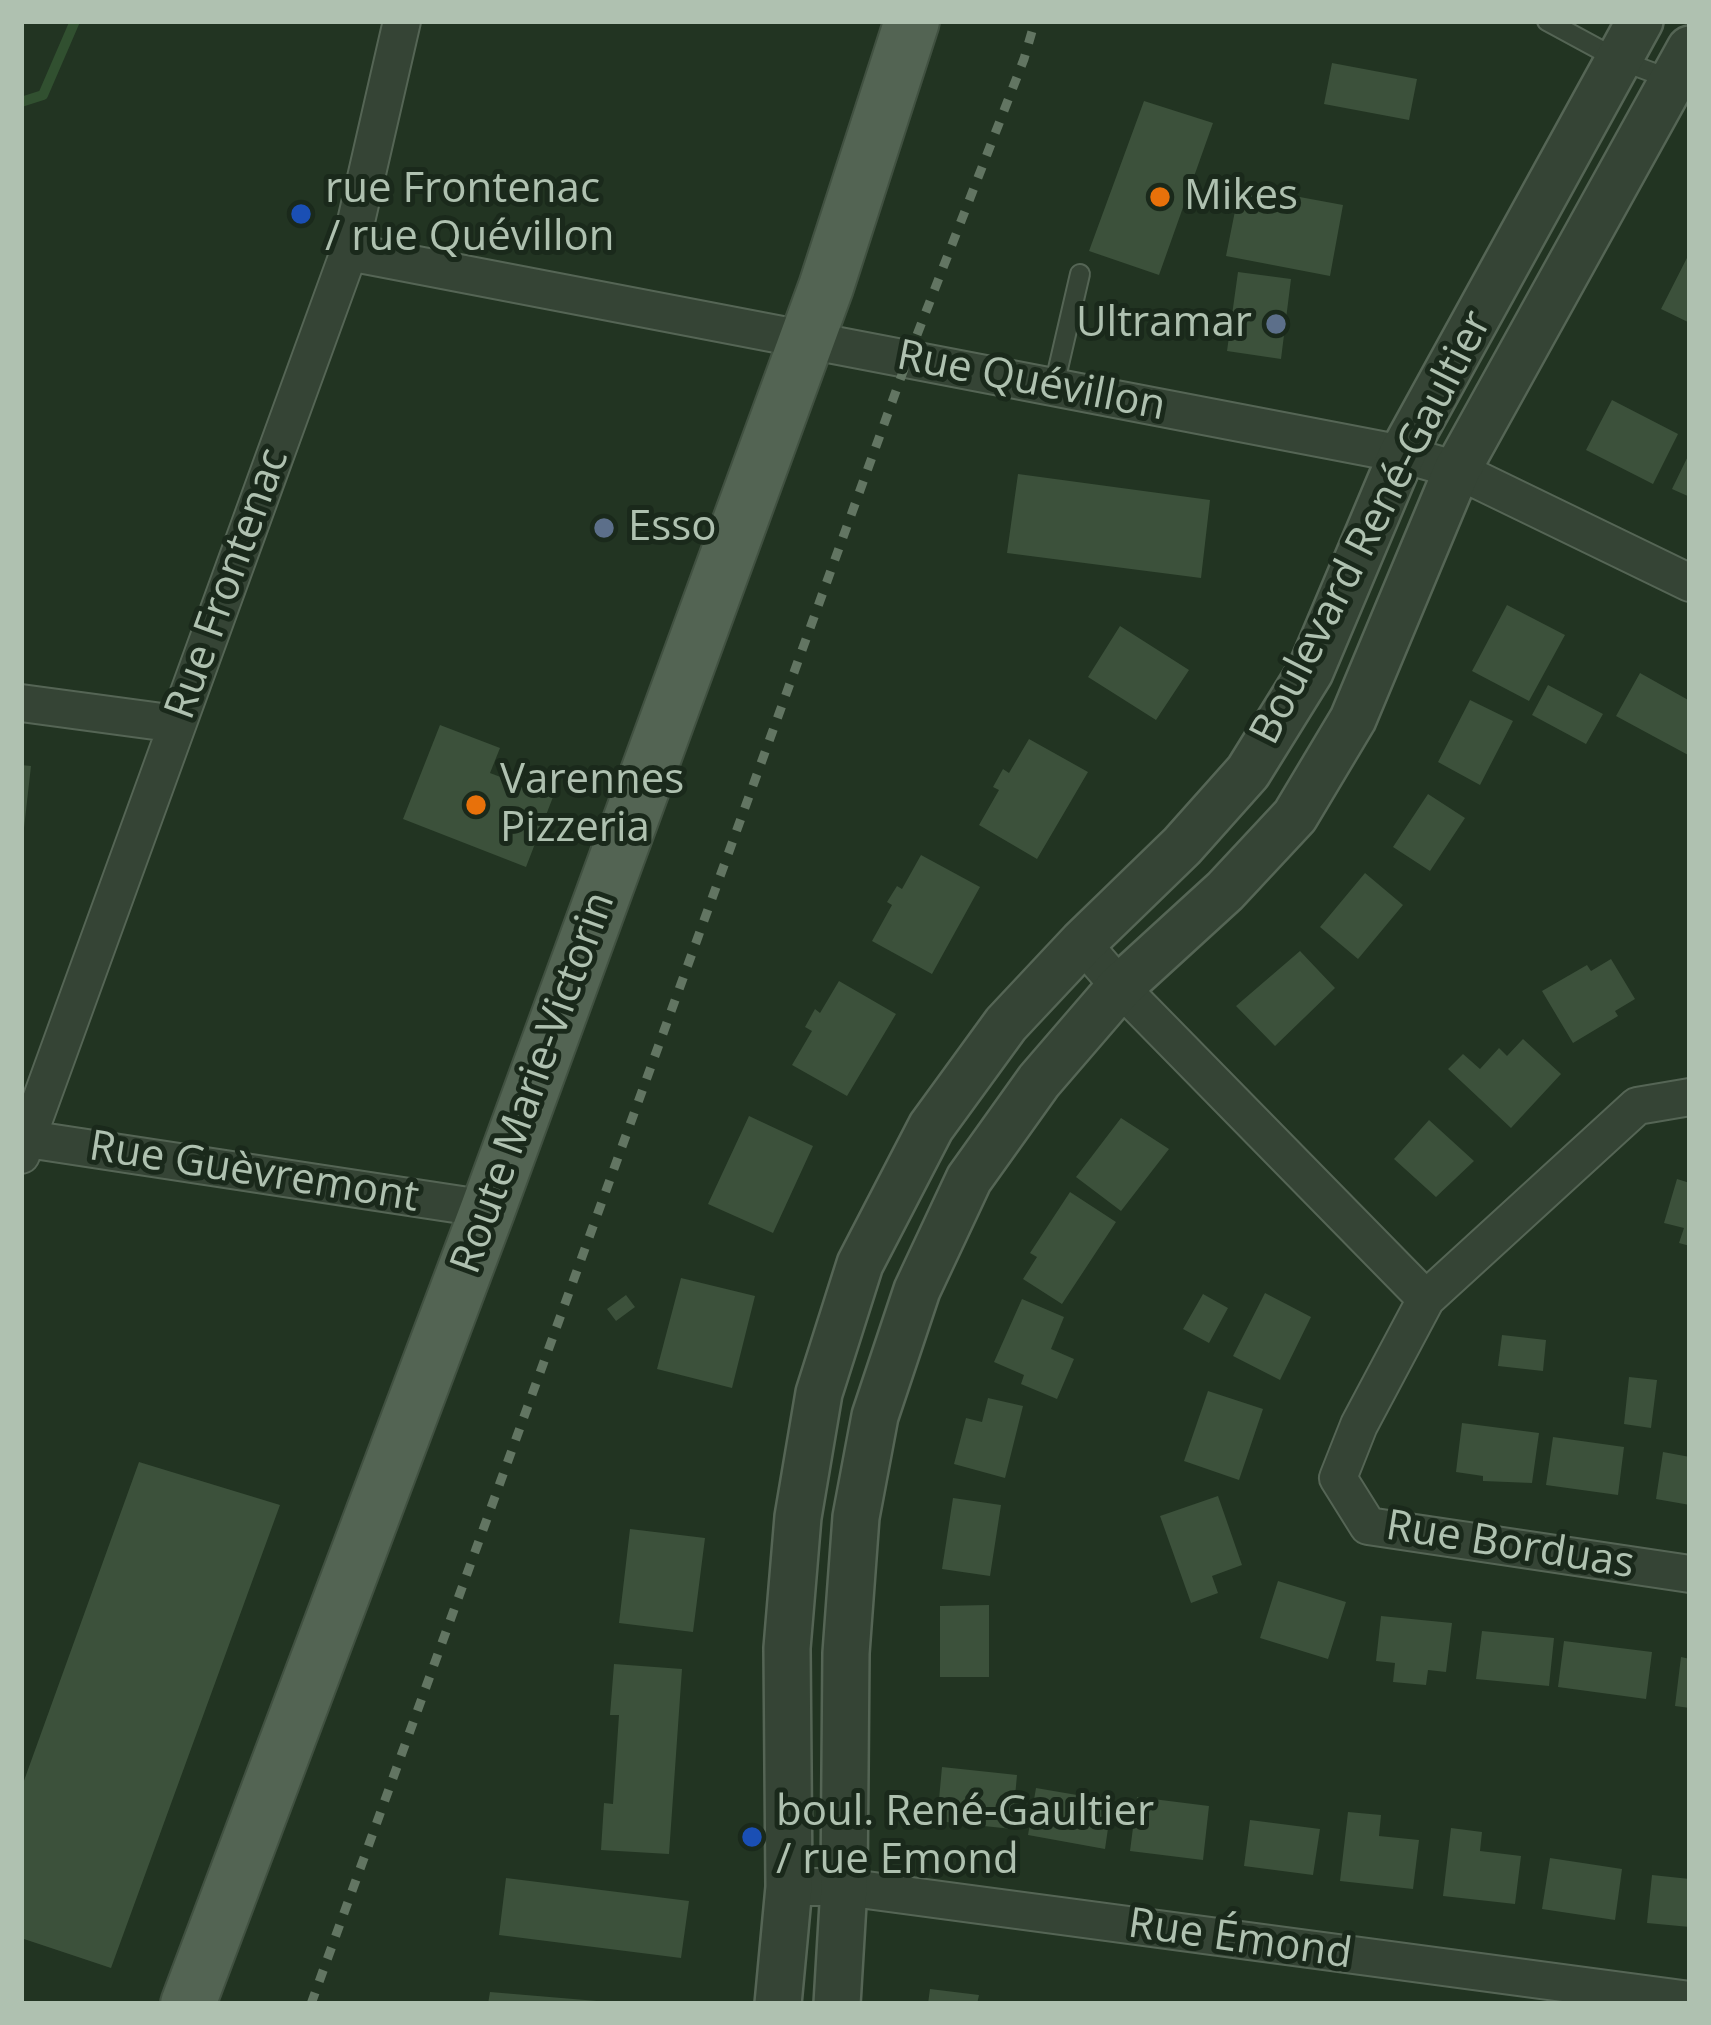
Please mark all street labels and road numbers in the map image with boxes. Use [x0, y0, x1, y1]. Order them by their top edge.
street label: Boulevard René-Gaultier [1241, 303, 1503, 753]
street label: Rue Quévillon [893, 331, 1169, 433]
street label: Rue Frontenac [156, 442, 300, 726]
street label: Route Marie-Victorin [442, 886, 626, 1280]
street label: Rue Guèvremont [86, 1122, 422, 1224]
street label: Rue Borduas [1382, 1502, 1638, 1590]
street label: Rue Émond [1125, 1899, 1355, 1981]

